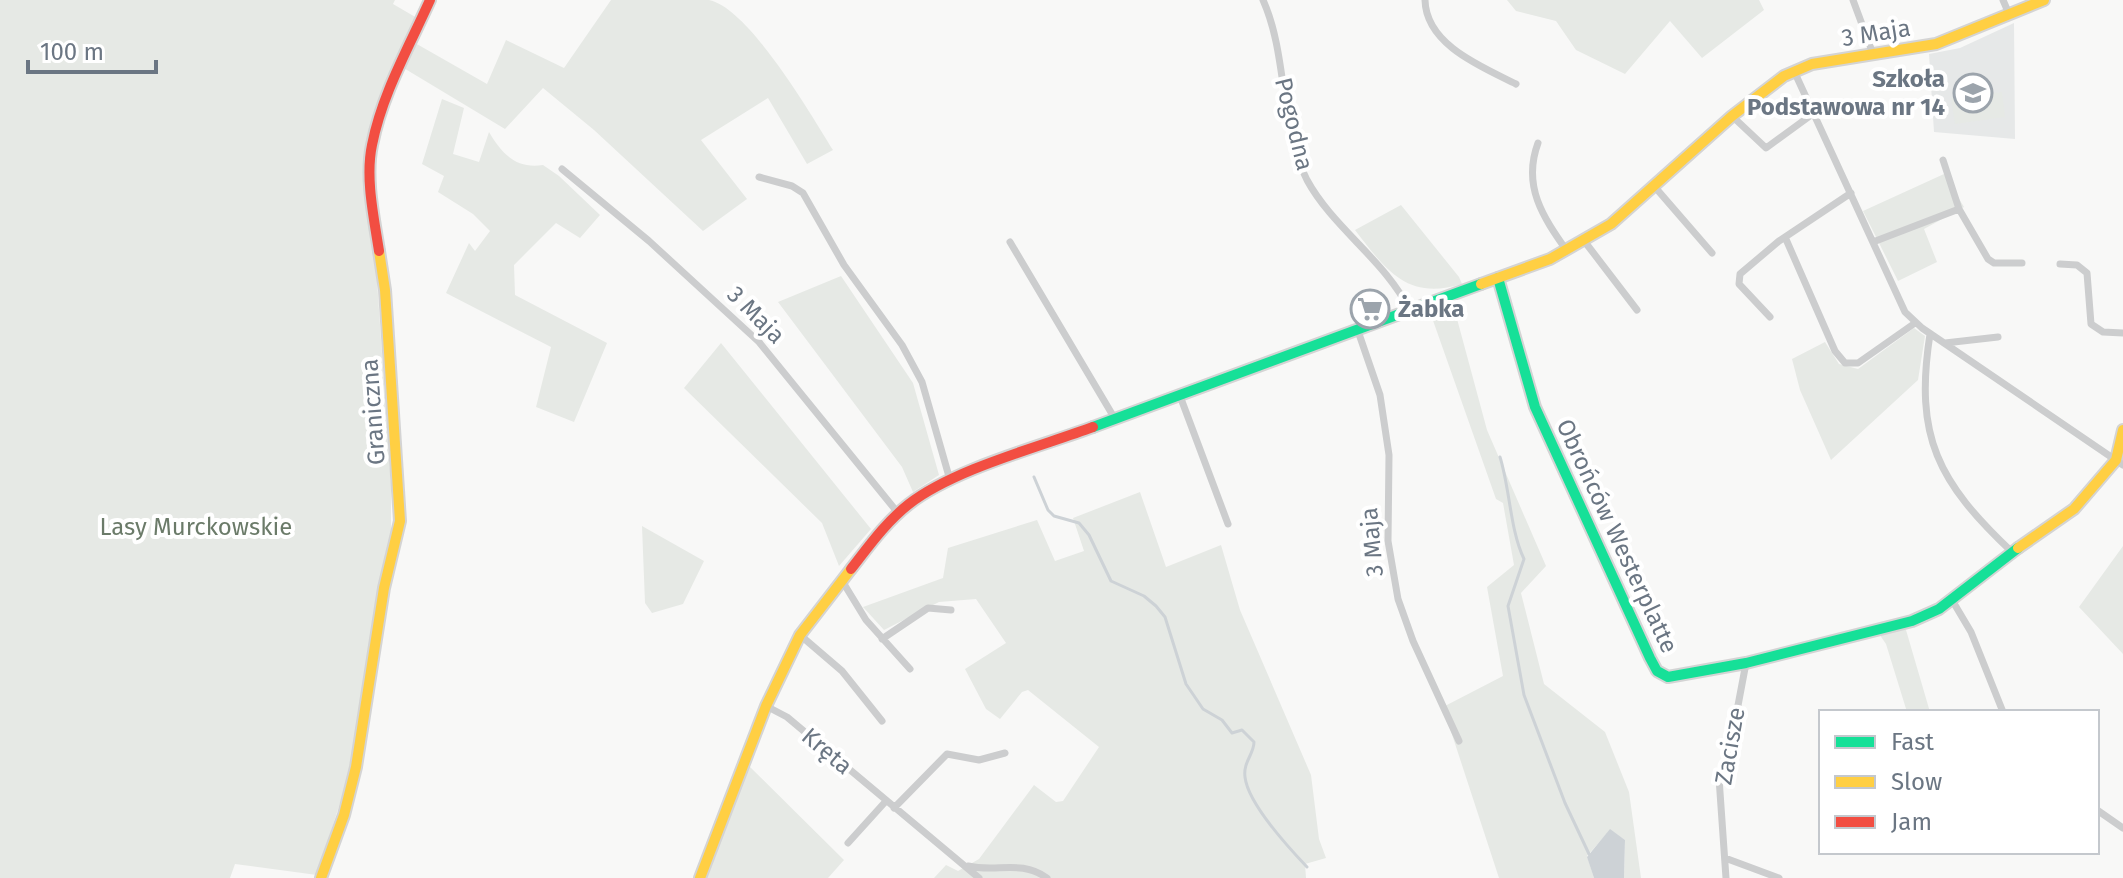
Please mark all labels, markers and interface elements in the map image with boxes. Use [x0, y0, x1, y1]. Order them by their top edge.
street label: 3 Maja [1839, 14, 1913, 52]
scale bar [28, 24, 156, 74]
text: 100 m [40, 38, 104, 66]
place label: Szkoła Podstawowa nr 14 [1747, 65, 1945, 121]
school or university icon: Szkoła Podstawowa nr 14 [1952, 72, 1994, 114]
street label: Pogodna [1269, 75, 1319, 173]
street label: 3 Maja [721, 280, 791, 350]
supermarket icon: Żabka [1349, 288, 1391, 330]
place label: Żabka [1398, 294, 1464, 323]
street label: Graniczna [355, 358, 391, 466]
street label: Obrońców Westerplatte [1550, 415, 1684, 657]
street label: 3 Maja [1355, 506, 1389, 578]
park label: Lasy Murckowskie [100, 513, 292, 541]
street label: Zacisze [1709, 705, 1751, 787]
legend [1819, 710, 2099, 854]
street label: Kręta [796, 722, 858, 780]
text: Fast [1891, 728, 1934, 756]
text: Slow [1891, 768, 1942, 796]
text: Jam [1891, 808, 1932, 836]

